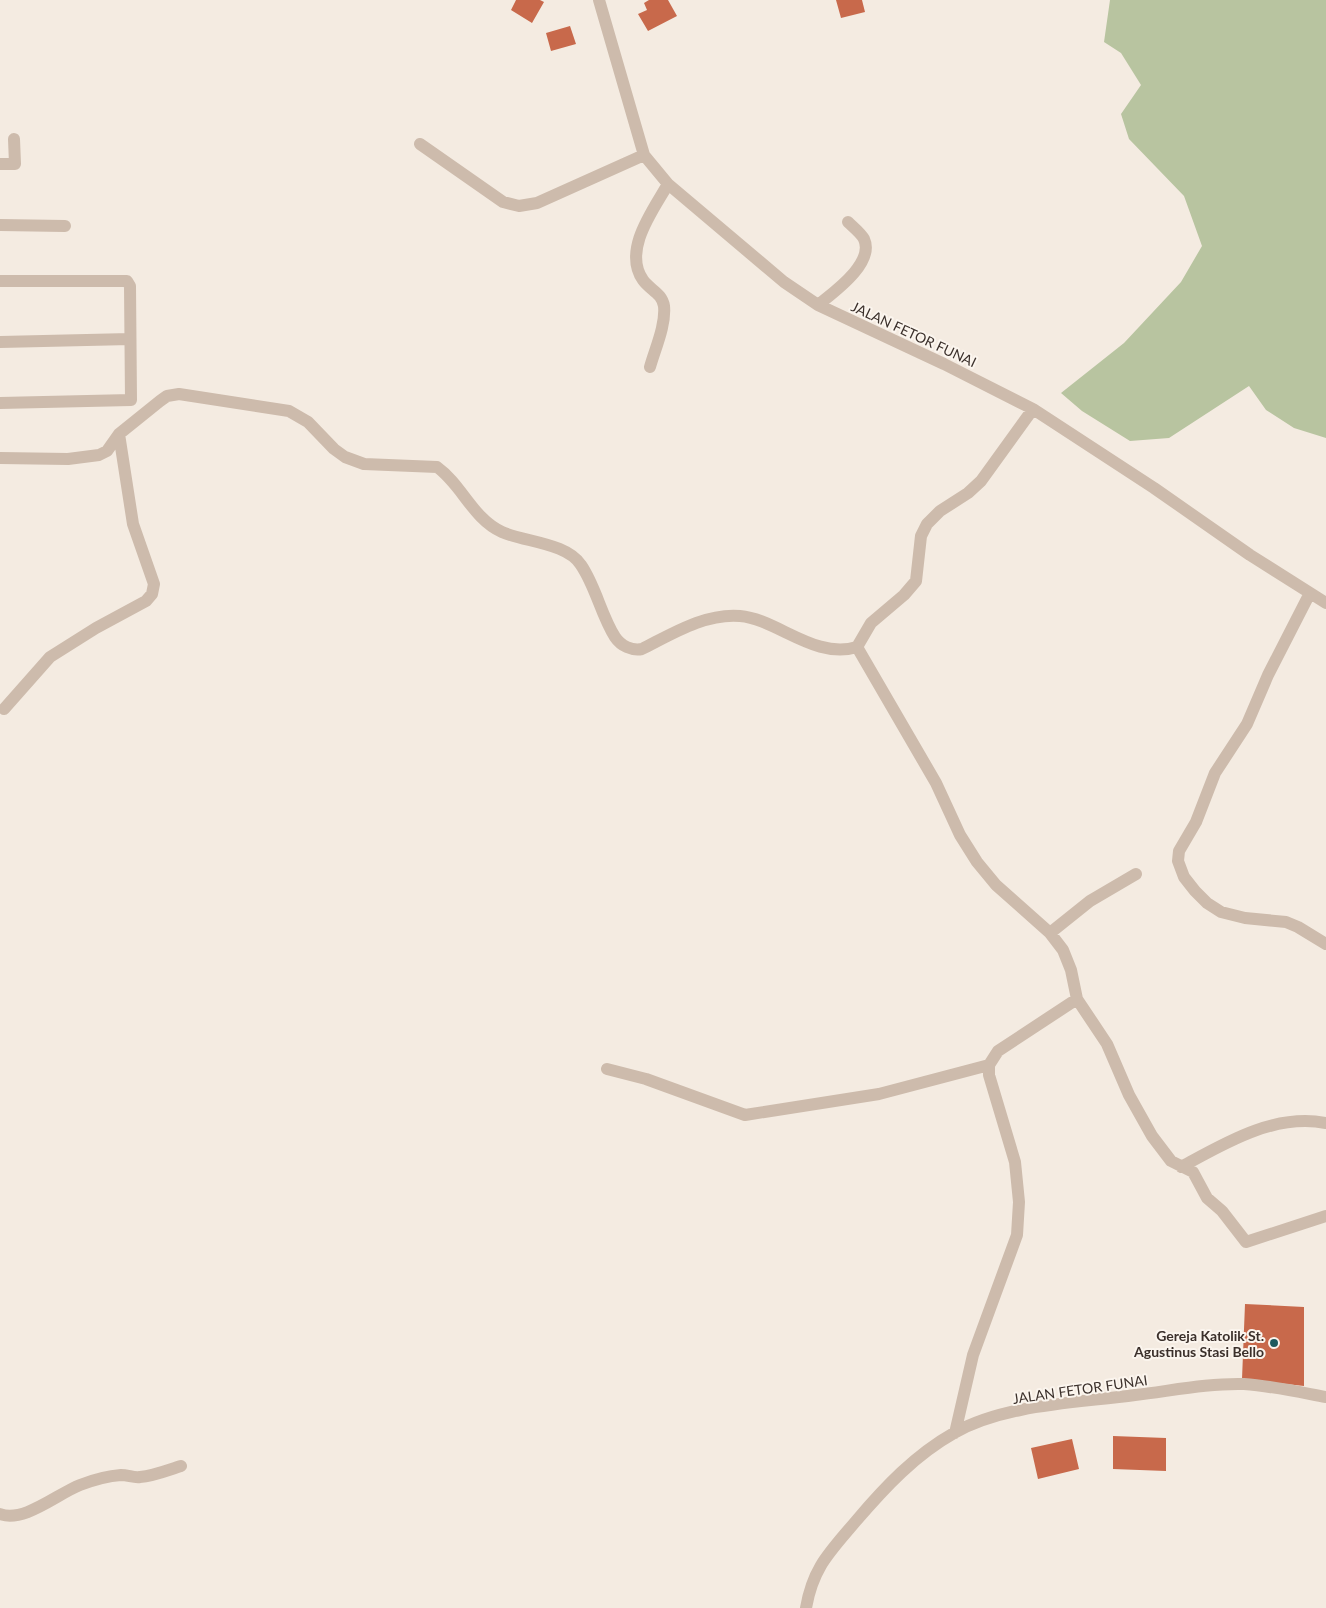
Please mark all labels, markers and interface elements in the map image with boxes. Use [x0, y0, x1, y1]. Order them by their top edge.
street label: JALAN FETOR FUNAI [849, 298, 979, 370]
place label: Gereja Katolik St. Agustinus Stasi Bello [1133, 1327, 1264, 1360]
marker: Gereja Katolik St. Agustinus Stasi Bello [1268, 1337, 1280, 1349]
street label: JALAN FETOR FUNAI [1012, 1371, 1148, 1407]

